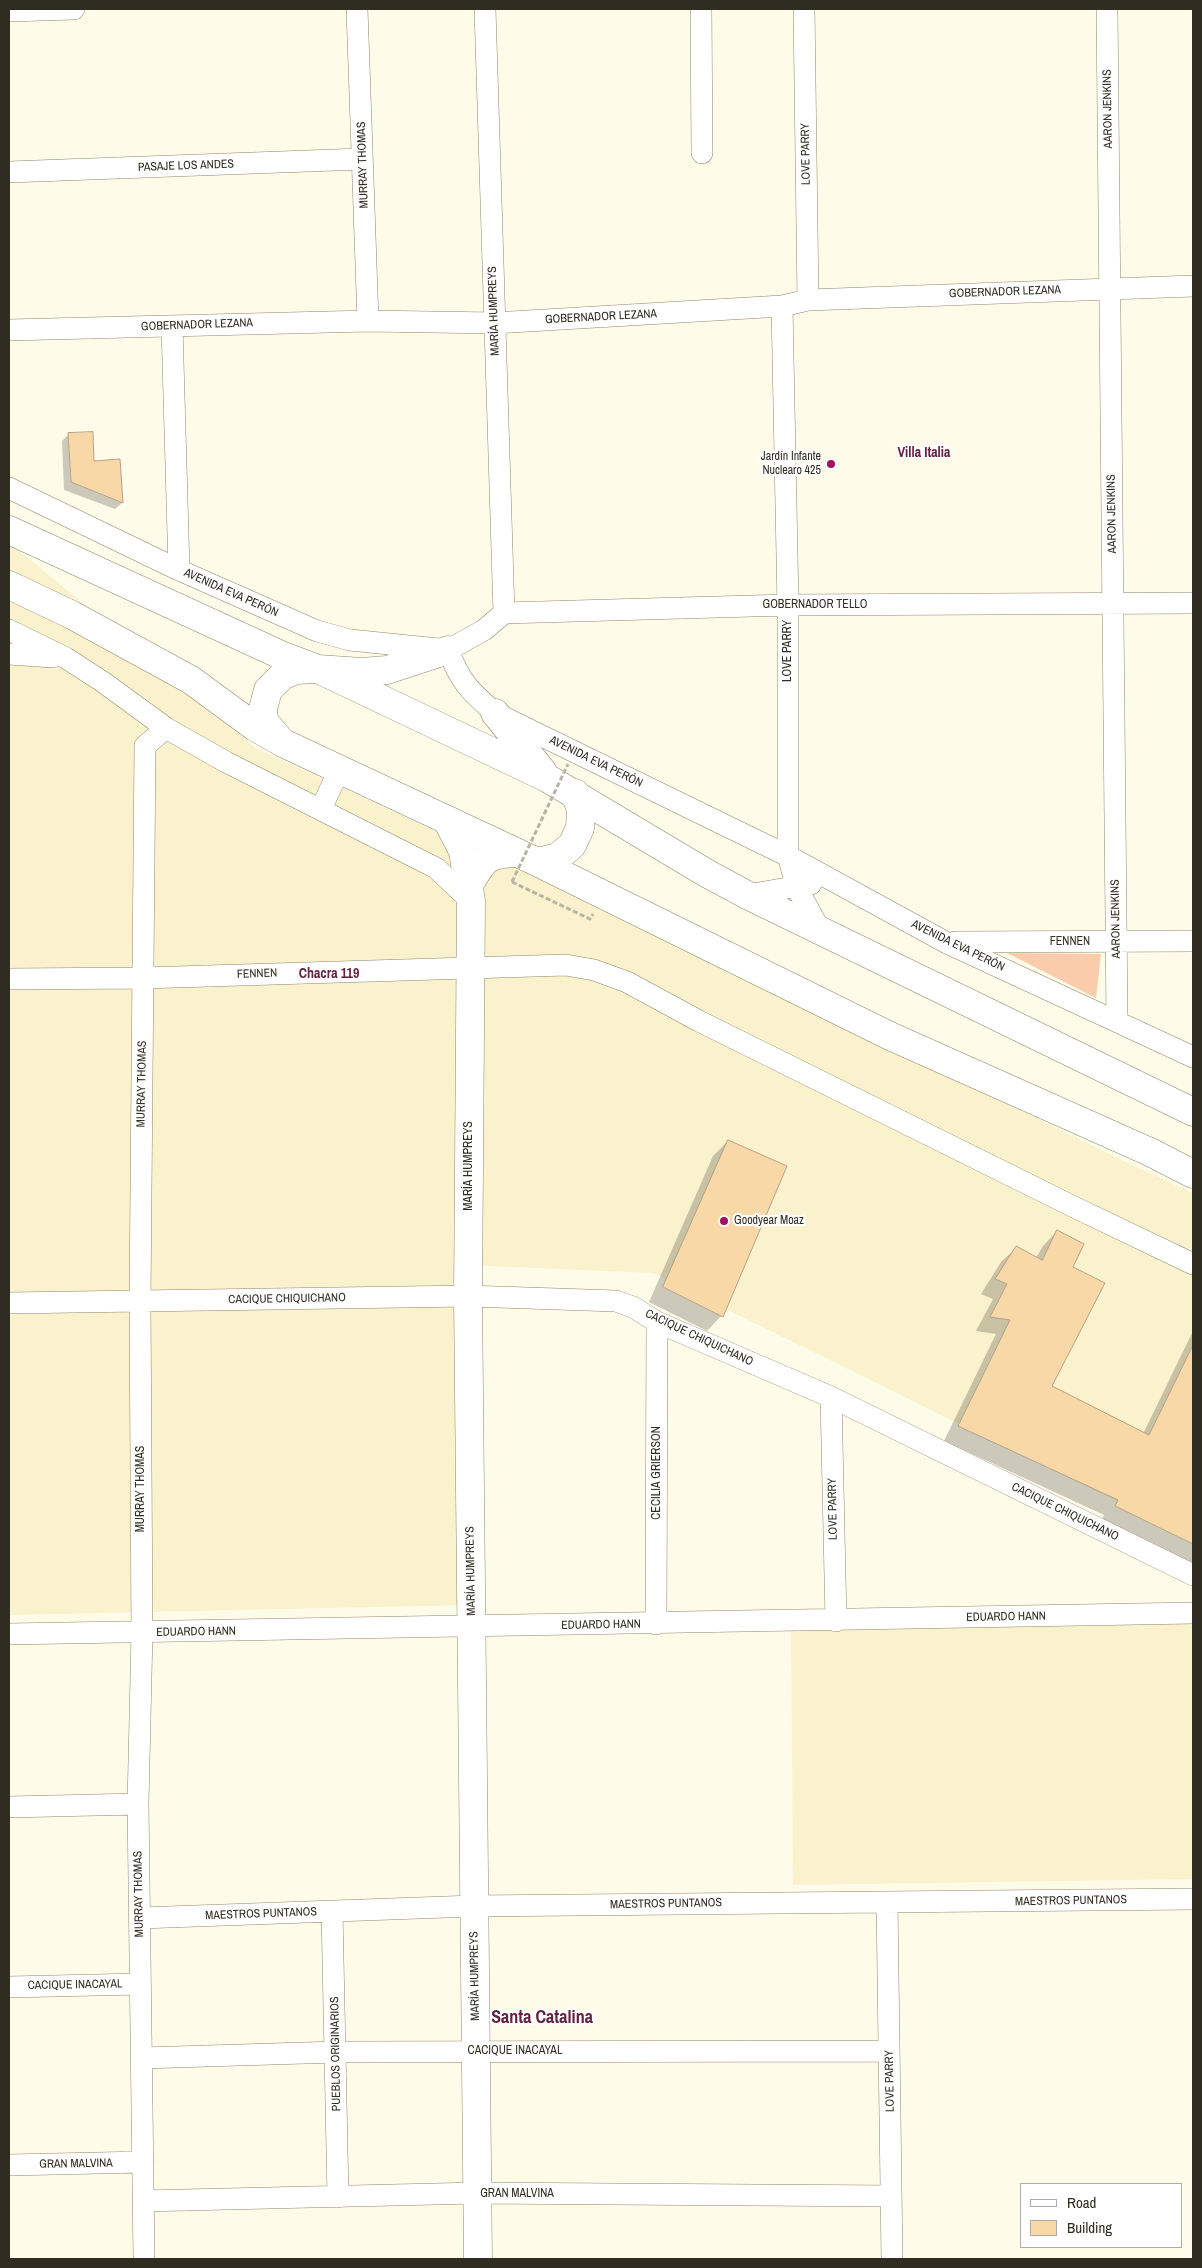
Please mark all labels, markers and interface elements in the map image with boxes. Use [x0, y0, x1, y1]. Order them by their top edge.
street label: AARON JENKINS [1100, 69, 1116, 149]
street label: MURRAY THOMAS [354, 121, 372, 209]
street label: LOVE PARRY [798, 123, 814, 185]
street label: PASAJE LOS ANDES [138, 157, 234, 175]
street label: MARÍA HUMPREYS [485, 266, 503, 356]
street label: GOBERNADOR LEZANA [949, 283, 1061, 301]
street label: GOBERNADOR LEZANA [545, 307, 657, 327]
street label: GOBERNADOR LEZANA [141, 316, 253, 334]
district label: Villa Italia [898, 445, 950, 461]
place label: Jardín Infante Nuclearo 425 [761, 450, 821, 478]
marker: Jardín Infante Nuclearo 425 [825, 458, 837, 470]
street label: AARON JENKINS [1104, 474, 1120, 554]
street label: AVENIDA EVA PERÓN [182, 566, 280, 620]
street label: GOBERNADOR TELLO [763, 598, 867, 612]
street label: LOVE PARRY [781, 620, 795, 682]
street label: AVENIDA EVA PERÓN [547, 733, 645, 791]
street label: AARON JENKINS [1108, 879, 1124, 959]
street label: AVENIDA EVA PERÓN [909, 917, 1007, 975]
street label: FENNEN [1050, 935, 1090, 949]
street label: FENNEN [237, 966, 277, 982]
district label: Chacra 119 [299, 966, 359, 982]
street label: MURRAY THOMAS [134, 1041, 150, 1127]
street label: MARÍA HUMPREYS [462, 1121, 476, 1211]
place label: Goodyear Moaz [734, 1214, 804, 1228]
marker: Goodyear Moaz [718, 1215, 730, 1227]
street label: CACIQUE CHIQUICHANO [228, 1291, 346, 1307]
street label: CACIQUE CHIQUICHANO [643, 1307, 755, 1369]
street label: CECILIA GRIERSON [650, 1426, 664, 1520]
street label: MURRAY THOMAS [134, 1446, 148, 1532]
street label: LOVE PARRY [825, 1478, 841, 1540]
street label: CACIQUE CHIQUICHANO [1009, 1480, 1121, 1544]
street label: MARÍA HUMPREYS [463, 1526, 479, 1616]
street label: EDUARDO HANN [966, 1609, 1046, 1625]
street label: EDUARDO HANN [561, 1617, 641, 1633]
street label: EDUARDO HANN [156, 1624, 236, 1640]
street label: MURRAY THOMAS [131, 1851, 147, 1937]
street label: MAESTROS PUNTANOS [1015, 1893, 1127, 1909]
street label: MAESTROS PUNTANOS [610, 1896, 722, 1912]
street label: MAESTROS PUNTANOS [205, 1905, 317, 1923]
street label: MARÍA HUMPREYS [467, 1931, 483, 2021]
street label: CACIQUE INACAYAL [27, 1977, 123, 1993]
street label: PUEBLOS ORIGINARIOS [328, 1996, 344, 2112]
district label: Santa Catalina [491, 2007, 593, 2029]
street label: CACIQUE INACAYAL [468, 2044, 562, 2058]
street label: LOVE PARRY [882, 2050, 898, 2112]
street label: GRAN MALVINA [39, 2156, 113, 2172]
legend [1020, 2183, 1182, 2248]
street label: GRAN MALVINA [480, 2187, 554, 2201]
text: Road [1067, 2192, 1096, 2213]
text: Building [1067, 2217, 1112, 2238]

